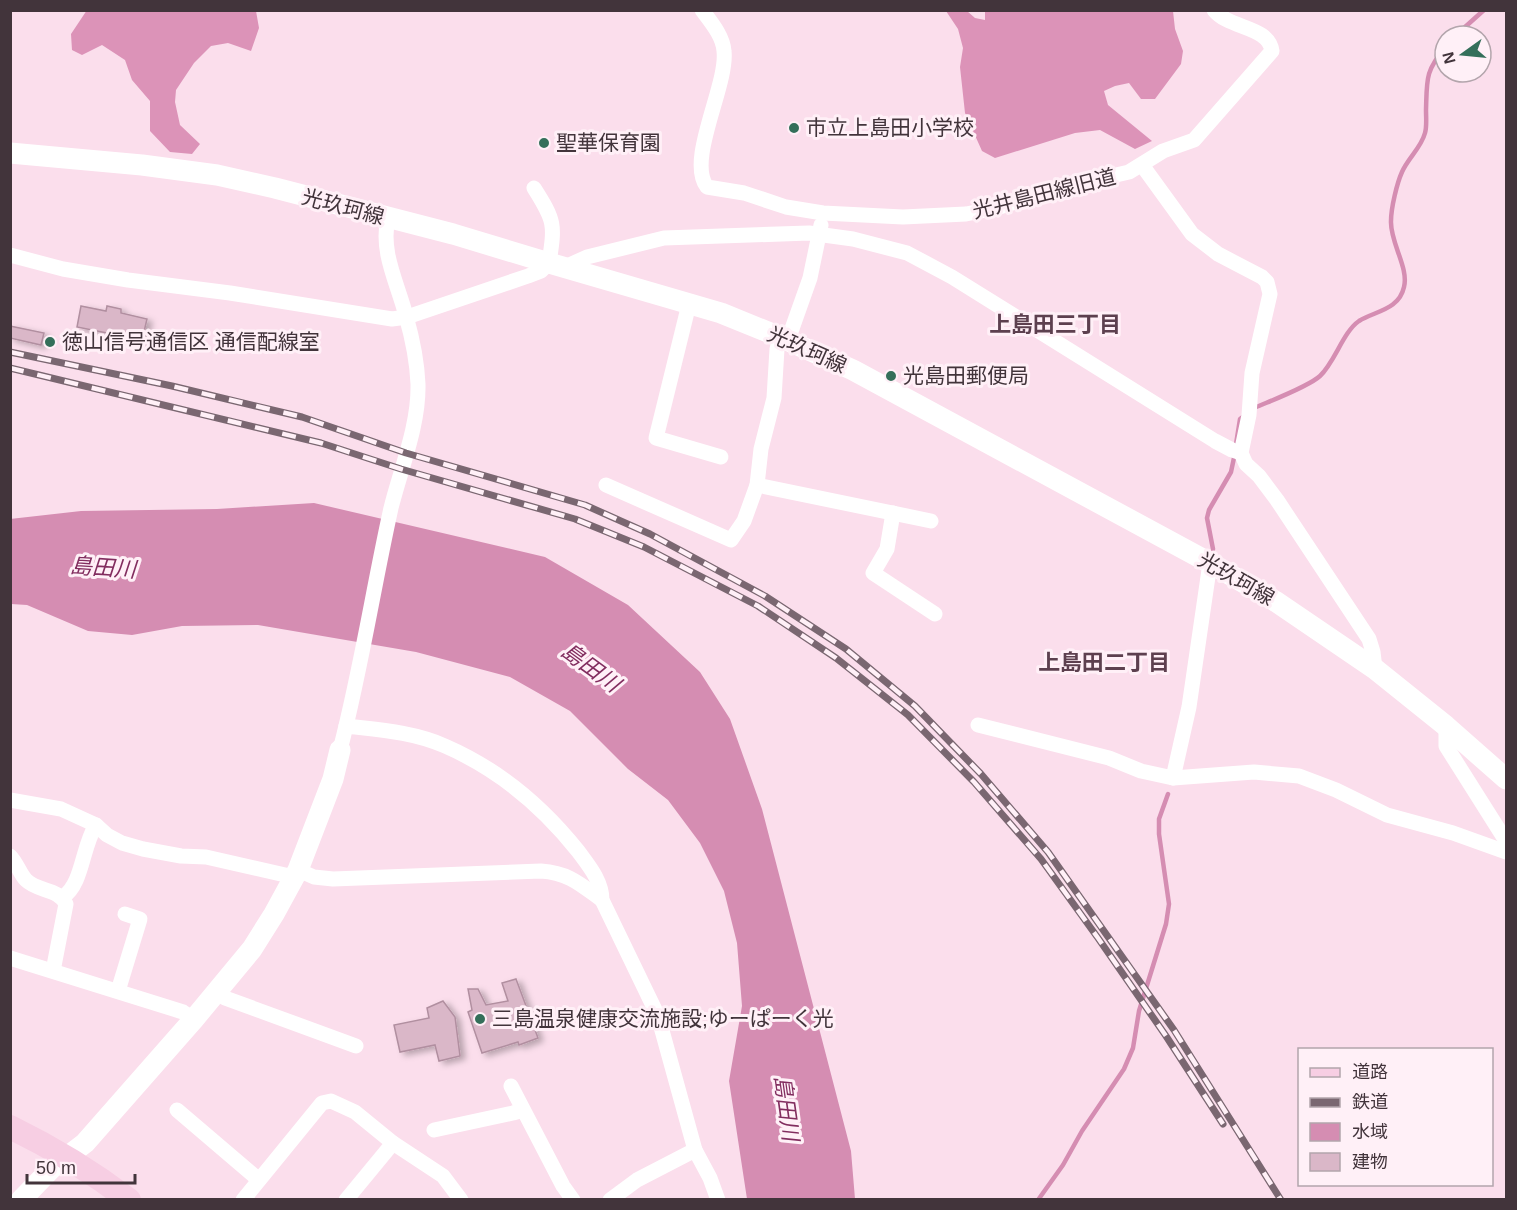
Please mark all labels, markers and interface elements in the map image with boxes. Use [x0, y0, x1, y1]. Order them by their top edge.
north arrow [1433, 24, 1493, 84]
text: N [1439, 50, 1459, 66]
place label: 市立上島田小学校 [806, 116, 974, 139]
marker: 市立上島田小学校 [787, 121, 801, 135]
place label: 聖華保育園 [556, 131, 661, 154]
marker: 聖華保育園 [537, 136, 551, 150]
street label: 光井島田線旧道 [970, 165, 1118, 222]
street label: 光玖珂線 [300, 185, 387, 228]
district label: 上島田三丁目 [989, 312, 1121, 337]
street label: 光玖珂線 [764, 322, 850, 377]
place label: 徳山信号通信区 通信配線室 [62, 330, 320, 353]
marker: 徳山信号通信区 通信配線室 [43, 335, 57, 349]
place label: 光島田郵便局 [903, 364, 1029, 387]
marker: 光島田郵便局 [884, 369, 898, 383]
street label: 光玖珂線 [1194, 548, 1278, 610]
water label: 島田川 [69, 553, 139, 582]
water label: 島田川 [557, 638, 626, 698]
district label: 上島田二丁目 [1038, 650, 1170, 675]
place label: 三島温泉健康交流施設;ゆーぱーく光 [492, 1007, 834, 1030]
marker: 三島温泉健康交流施設;ゆーぱーく光 [473, 1012, 487, 1026]
legend [1298, 1048, 1493, 1186]
text: 道路 [1352, 1062, 1388, 1082]
water label: 島田川 [770, 1074, 804, 1144]
text: 鉄道 [1352, 1092, 1388, 1112]
text: 水域 [1352, 1122, 1388, 1142]
scale bar [27, 1147, 135, 1185]
text: 建物 [1352, 1152, 1388, 1172]
text: 50 m [36, 1158, 76, 1178]

